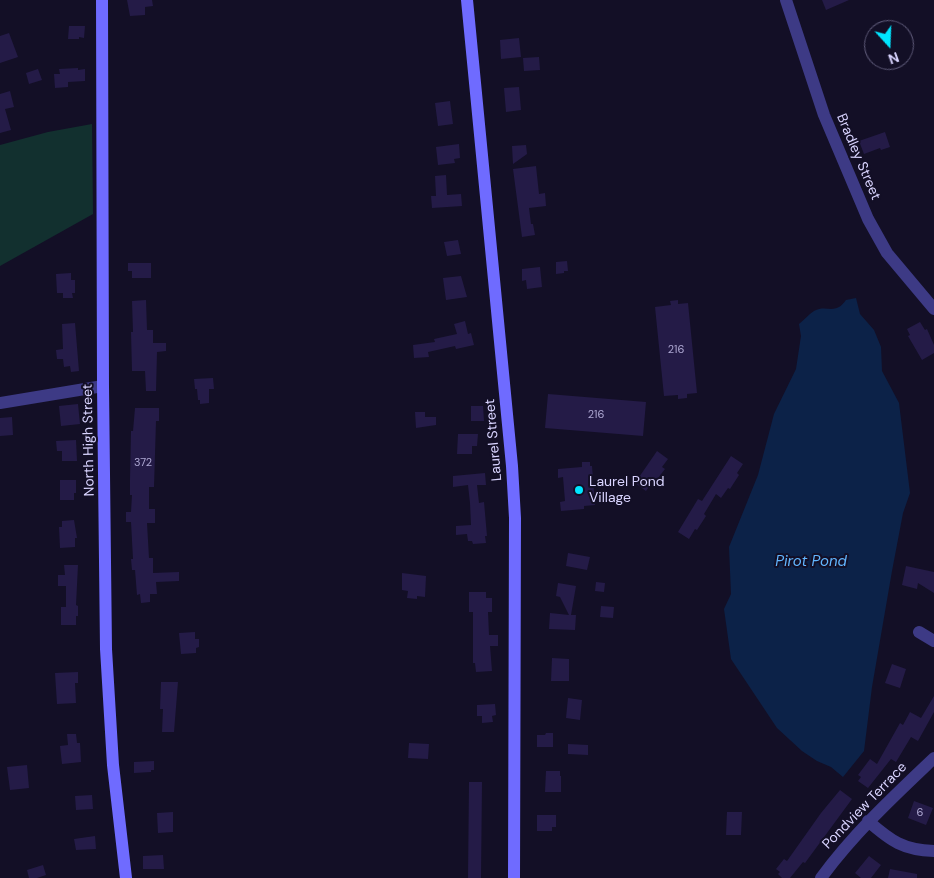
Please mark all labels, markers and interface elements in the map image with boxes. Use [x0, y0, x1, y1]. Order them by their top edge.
north arrow [864, 20, 914, 70]
text: N [886, 48, 902, 68]
street label: Bradley Street [832, 111, 884, 203]
house number: 216 [668, 343, 684, 357]
street label: North High Street [80, 384, 98, 496]
street label: Laurel Street [482, 398, 506, 482]
house number: 216 [588, 408, 604, 422]
house number: 372 [134, 456, 152, 470]
place label: Laurel Pond Village [589, 474, 665, 507]
marker: Laurel Pond Village [573, 484, 585, 496]
water label: Pirot Pond [775, 553, 847, 571]
street label: Pondview Terrace [819, 759, 911, 853]
house number: 6 [917, 806, 923, 820]

